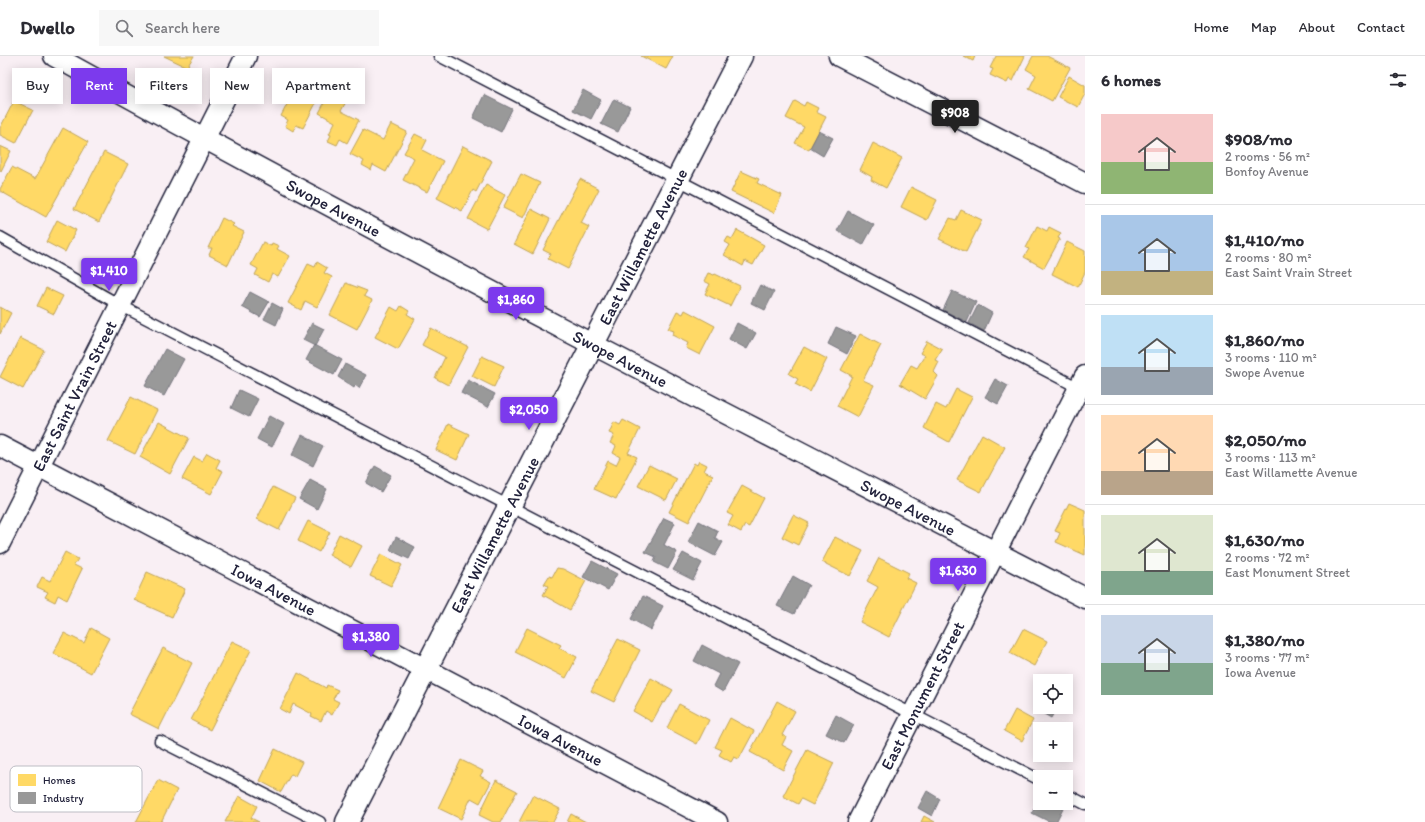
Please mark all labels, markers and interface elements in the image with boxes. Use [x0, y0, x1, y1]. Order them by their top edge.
search box [99, 10, 379, 46]
text: Dwello [20, 16, 75, 39]
icon: search [113, 17, 135, 39]
text: Search here [145, 19, 220, 37]
text: Home [1194, 19, 1229, 36]
text: Map [1251, 19, 1277, 36]
text: About [1299, 19, 1335, 36]
text: Contact [1357, 19, 1405, 36]
chip: Buy [12, 68, 63, 104]
chip: Rent [71, 68, 127, 104]
chip: Filters [135, 68, 202, 104]
chip: New [210, 68, 264, 104]
chip: Apartment [272, 68, 365, 104]
icon: filters [1387, 69, 1409, 91]
text: 6 homes [1101, 70, 1161, 90]
pin: $908 [931, 100, 979, 134]
text: $908 [941, 105, 969, 120]
text: $908/mo [1225, 129, 1292, 149]
icon: home [1133, 130, 1181, 178]
text: 2 rooms · 56 m² [1225, 149, 1310, 164]
text: Bonfoy Avenue [1225, 164, 1309, 179]
street label: East Willamette Avenue [594, 165, 691, 328]
street label: Swope Avenue [283, 174, 384, 241]
text: $1,410/mo [1225, 230, 1304, 250]
icon: home [1133, 231, 1181, 279]
text: 2 rooms · 80 m² [1225, 250, 1312, 265]
pin: $1,410 [76, 258, 142, 292]
text: $1,410 [90, 263, 128, 278]
text: East Saint Vrain Street [1225, 265, 1352, 280]
pin: $1,860 [483, 287, 549, 321]
text: $1,860 [497, 292, 535, 307]
street label: East Saint Vrain Street [28, 317, 121, 474]
street label: Swope Avenue [569, 326, 671, 392]
text: $1,860/mo [1225, 330, 1304, 350]
icon: home [1133, 331, 1181, 379]
text: 3 rooms · 110 m² [1225, 350, 1317, 365]
text: Swope Avenue [1225, 365, 1305, 380]
pin: $2,050 [496, 397, 562, 431]
text: $2,050 [509, 402, 549, 417]
text: $2,050/mo [1225, 430, 1307, 450]
icon: home [1133, 431, 1181, 479]
text: 3 rooms · 113 m² [1225, 450, 1316, 465]
street label: East Willamette Avenue [446, 453, 543, 616]
text: East Willamette Avenue [1225, 465, 1357, 480]
street label: Swope Avenue [857, 475, 959, 540]
text: $1,630/mo [1225, 530, 1304, 550]
icon: home [1133, 531, 1181, 579]
text: 2 rooms · 72 m² [1225, 550, 1310, 565]
pin: $1,630 [925, 558, 991, 592]
street label: Iowa Avenue [228, 559, 319, 620]
text: $1,630 [939, 563, 977, 578]
text: East Monument Street [1225, 565, 1350, 580]
street label: East Monument Street [876, 618, 968, 773]
pin: $1,380 [338, 624, 404, 658]
text: $1,380 [352, 629, 390, 644]
text: $1,380/mo [1225, 630, 1305, 650]
icon: home [1133, 631, 1181, 679]
text: 3 rooms · 77 m² [1225, 650, 1310, 665]
text: Iowa Avenue [1225, 665, 1296, 680]
map controls [1033, 674, 1073, 810]
button: locate [1033, 674, 1073, 714]
street label: Iowa Avenue [515, 710, 606, 770]
button: + [1033, 722, 1073, 762]
legend [10, 766, 142, 812]
button: − [1033, 770, 1073, 810]
text: Homes [43, 774, 76, 787]
text: Industry [43, 792, 85, 805]

